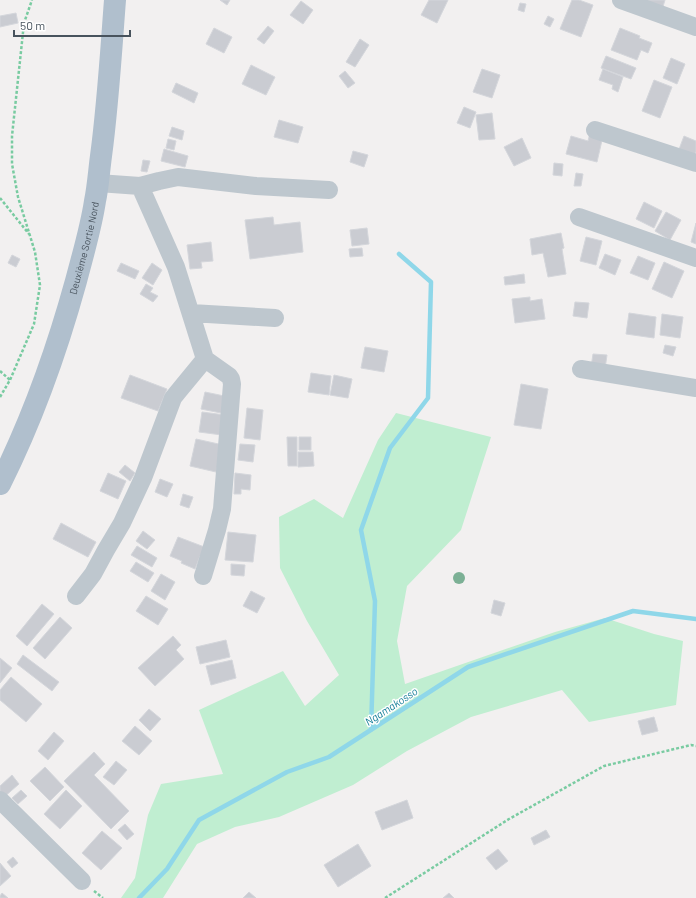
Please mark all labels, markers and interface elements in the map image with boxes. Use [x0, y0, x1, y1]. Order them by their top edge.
scale bar [14, 12, 130, 38]
text: 50 m [20, 18, 45, 32]
street label: Deuxième Sortie Nord [67, 201, 101, 296]
water label: Ngamakosso [362, 684, 420, 728]

